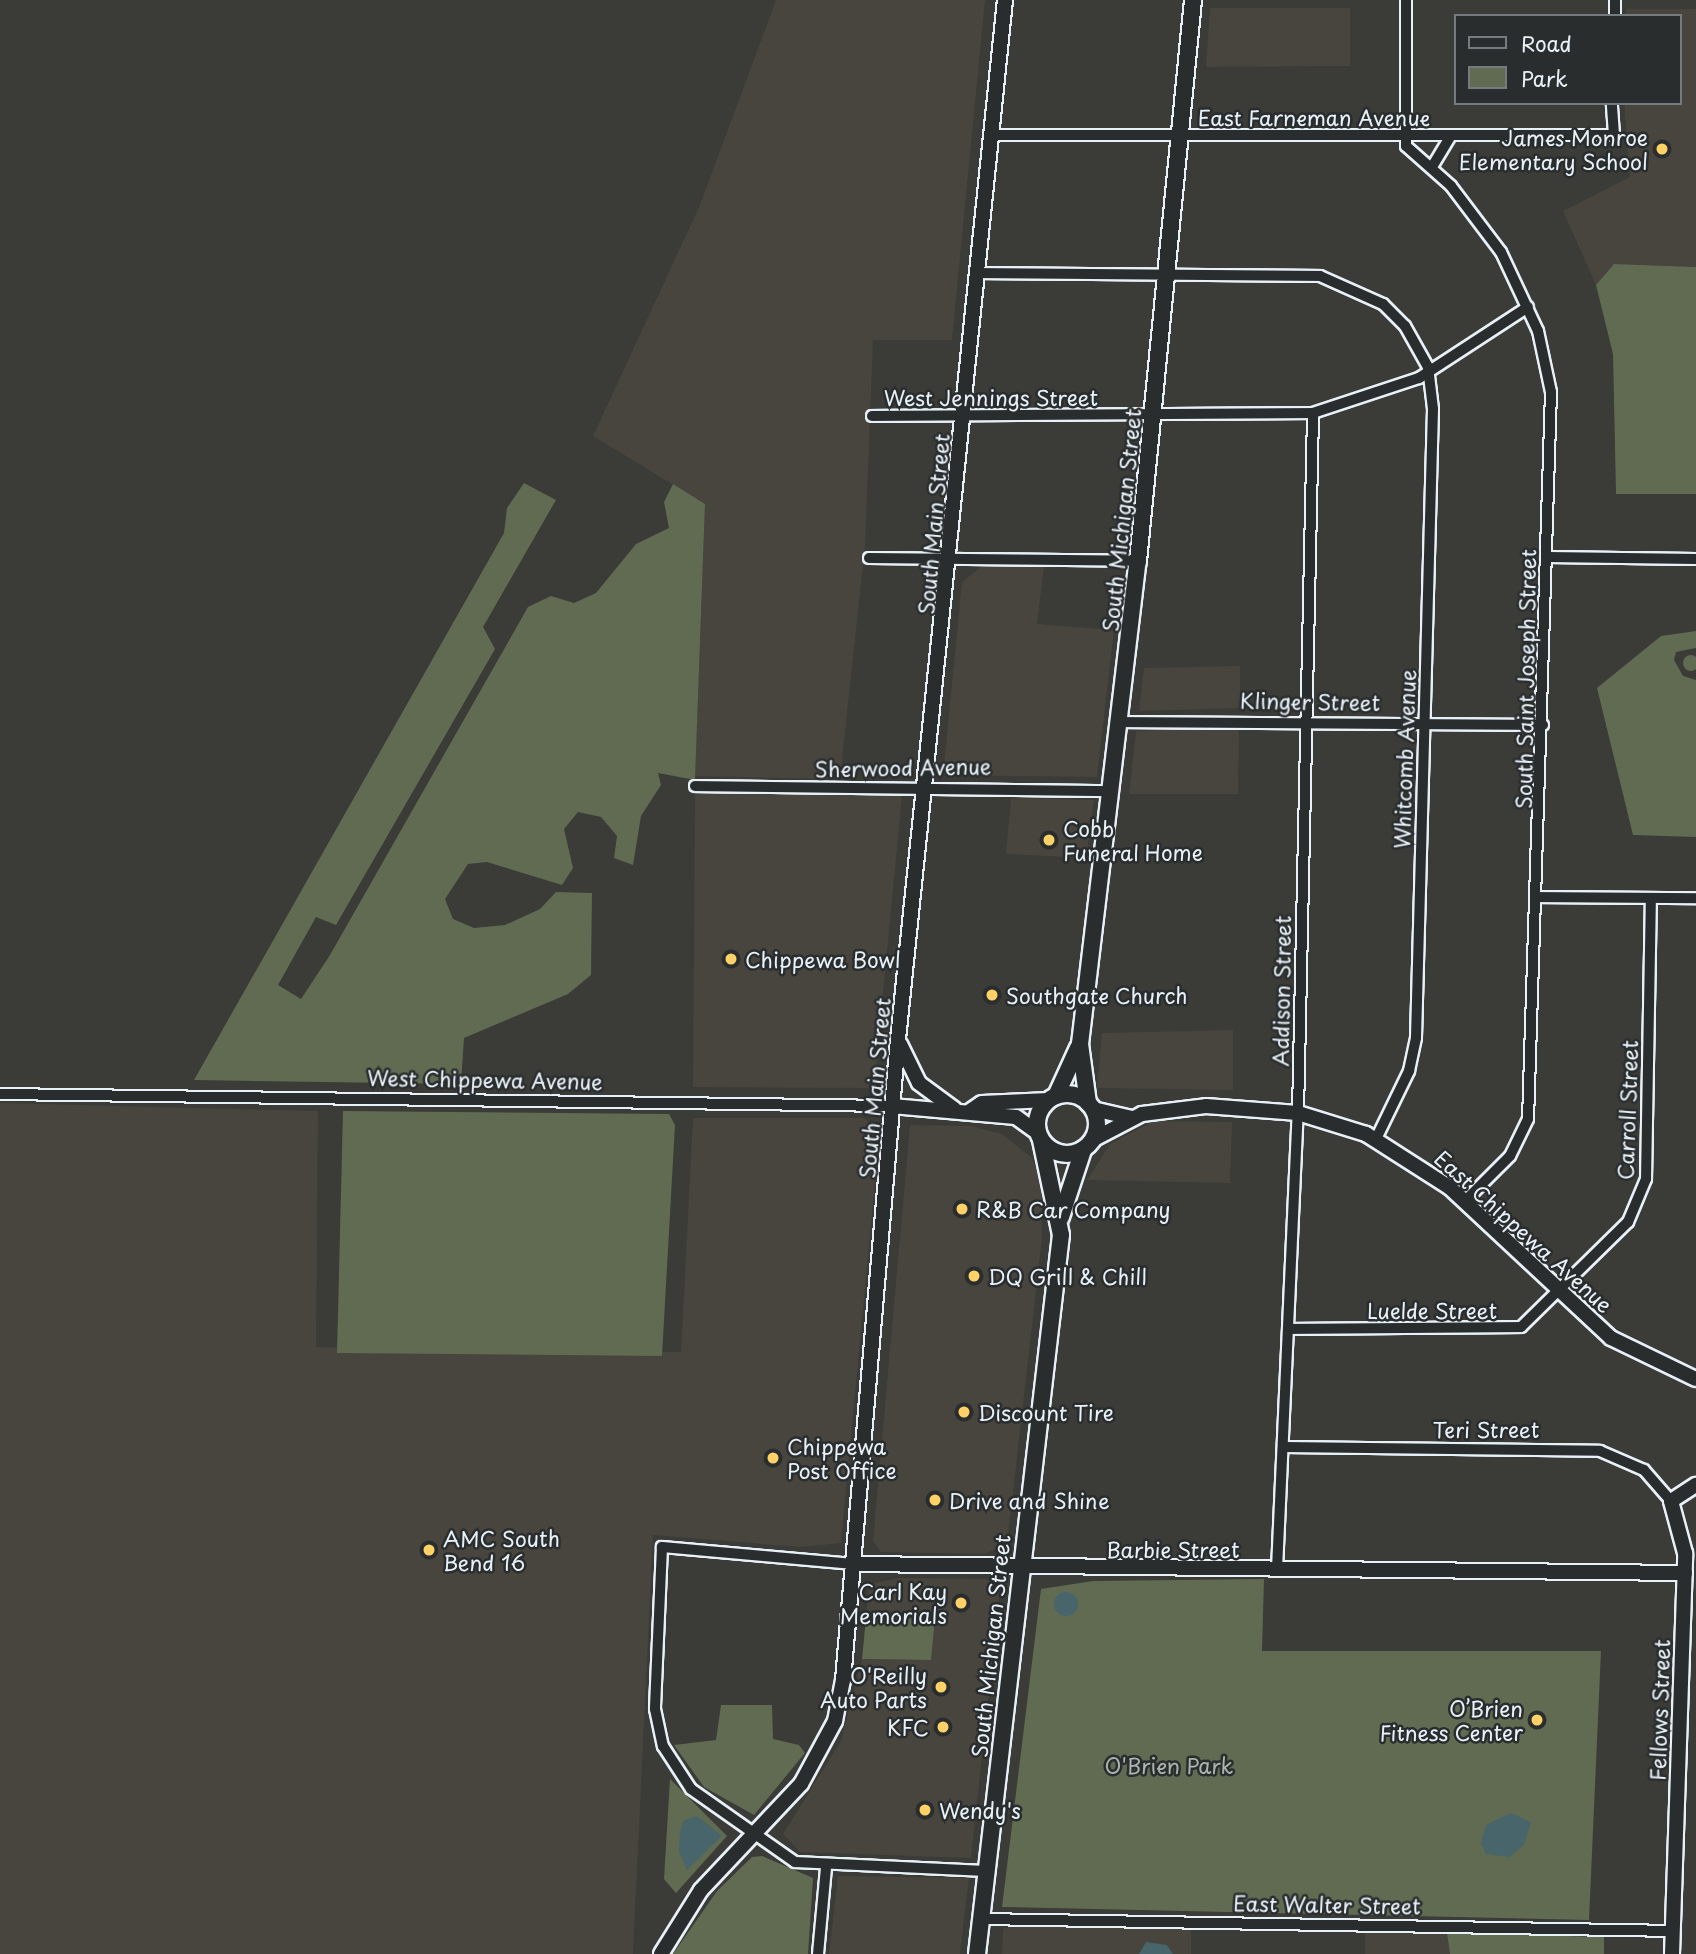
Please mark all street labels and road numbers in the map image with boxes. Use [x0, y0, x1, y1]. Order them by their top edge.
street label: East Farneman Avenue [1198, 104, 1430, 130]
street label: West Jennings Street [884, 384, 1098, 410]
street label: South Michigan Street [1097, 407, 1145, 633]
street label: South Main Street [912, 431, 954, 617]
street label: South Saint Joseph Street [1510, 547, 1540, 811]
street label: Whitcomb Avenue [1388, 669, 1420, 849]
street label: Klinger Street [1239, 687, 1381, 715]
street label: Sherwood Avenue [814, 753, 992, 781]
street label: Addison Street [1267, 916, 1295, 1066]
street label: South Main Street [853, 995, 895, 1181]
street label: Carroll Street [1612, 1039, 1642, 1181]
street label: West Chippewa Avenue [368, 1064, 602, 1094]
street label: East Chippewa Avenue [1431, 1145, 1617, 1317]
street label: Luelde Street [1366, 1297, 1498, 1323]
street label: Teri Street [1432, 1416, 1540, 1442]
street label: South Michigan Street [966, 1533, 1014, 1759]
street label: Barbie Street [1105, 1536, 1241, 1562]
street label: Fellows Street [1644, 1639, 1674, 1781]
street label: East Walter Street [1233, 1890, 1421, 1918]

